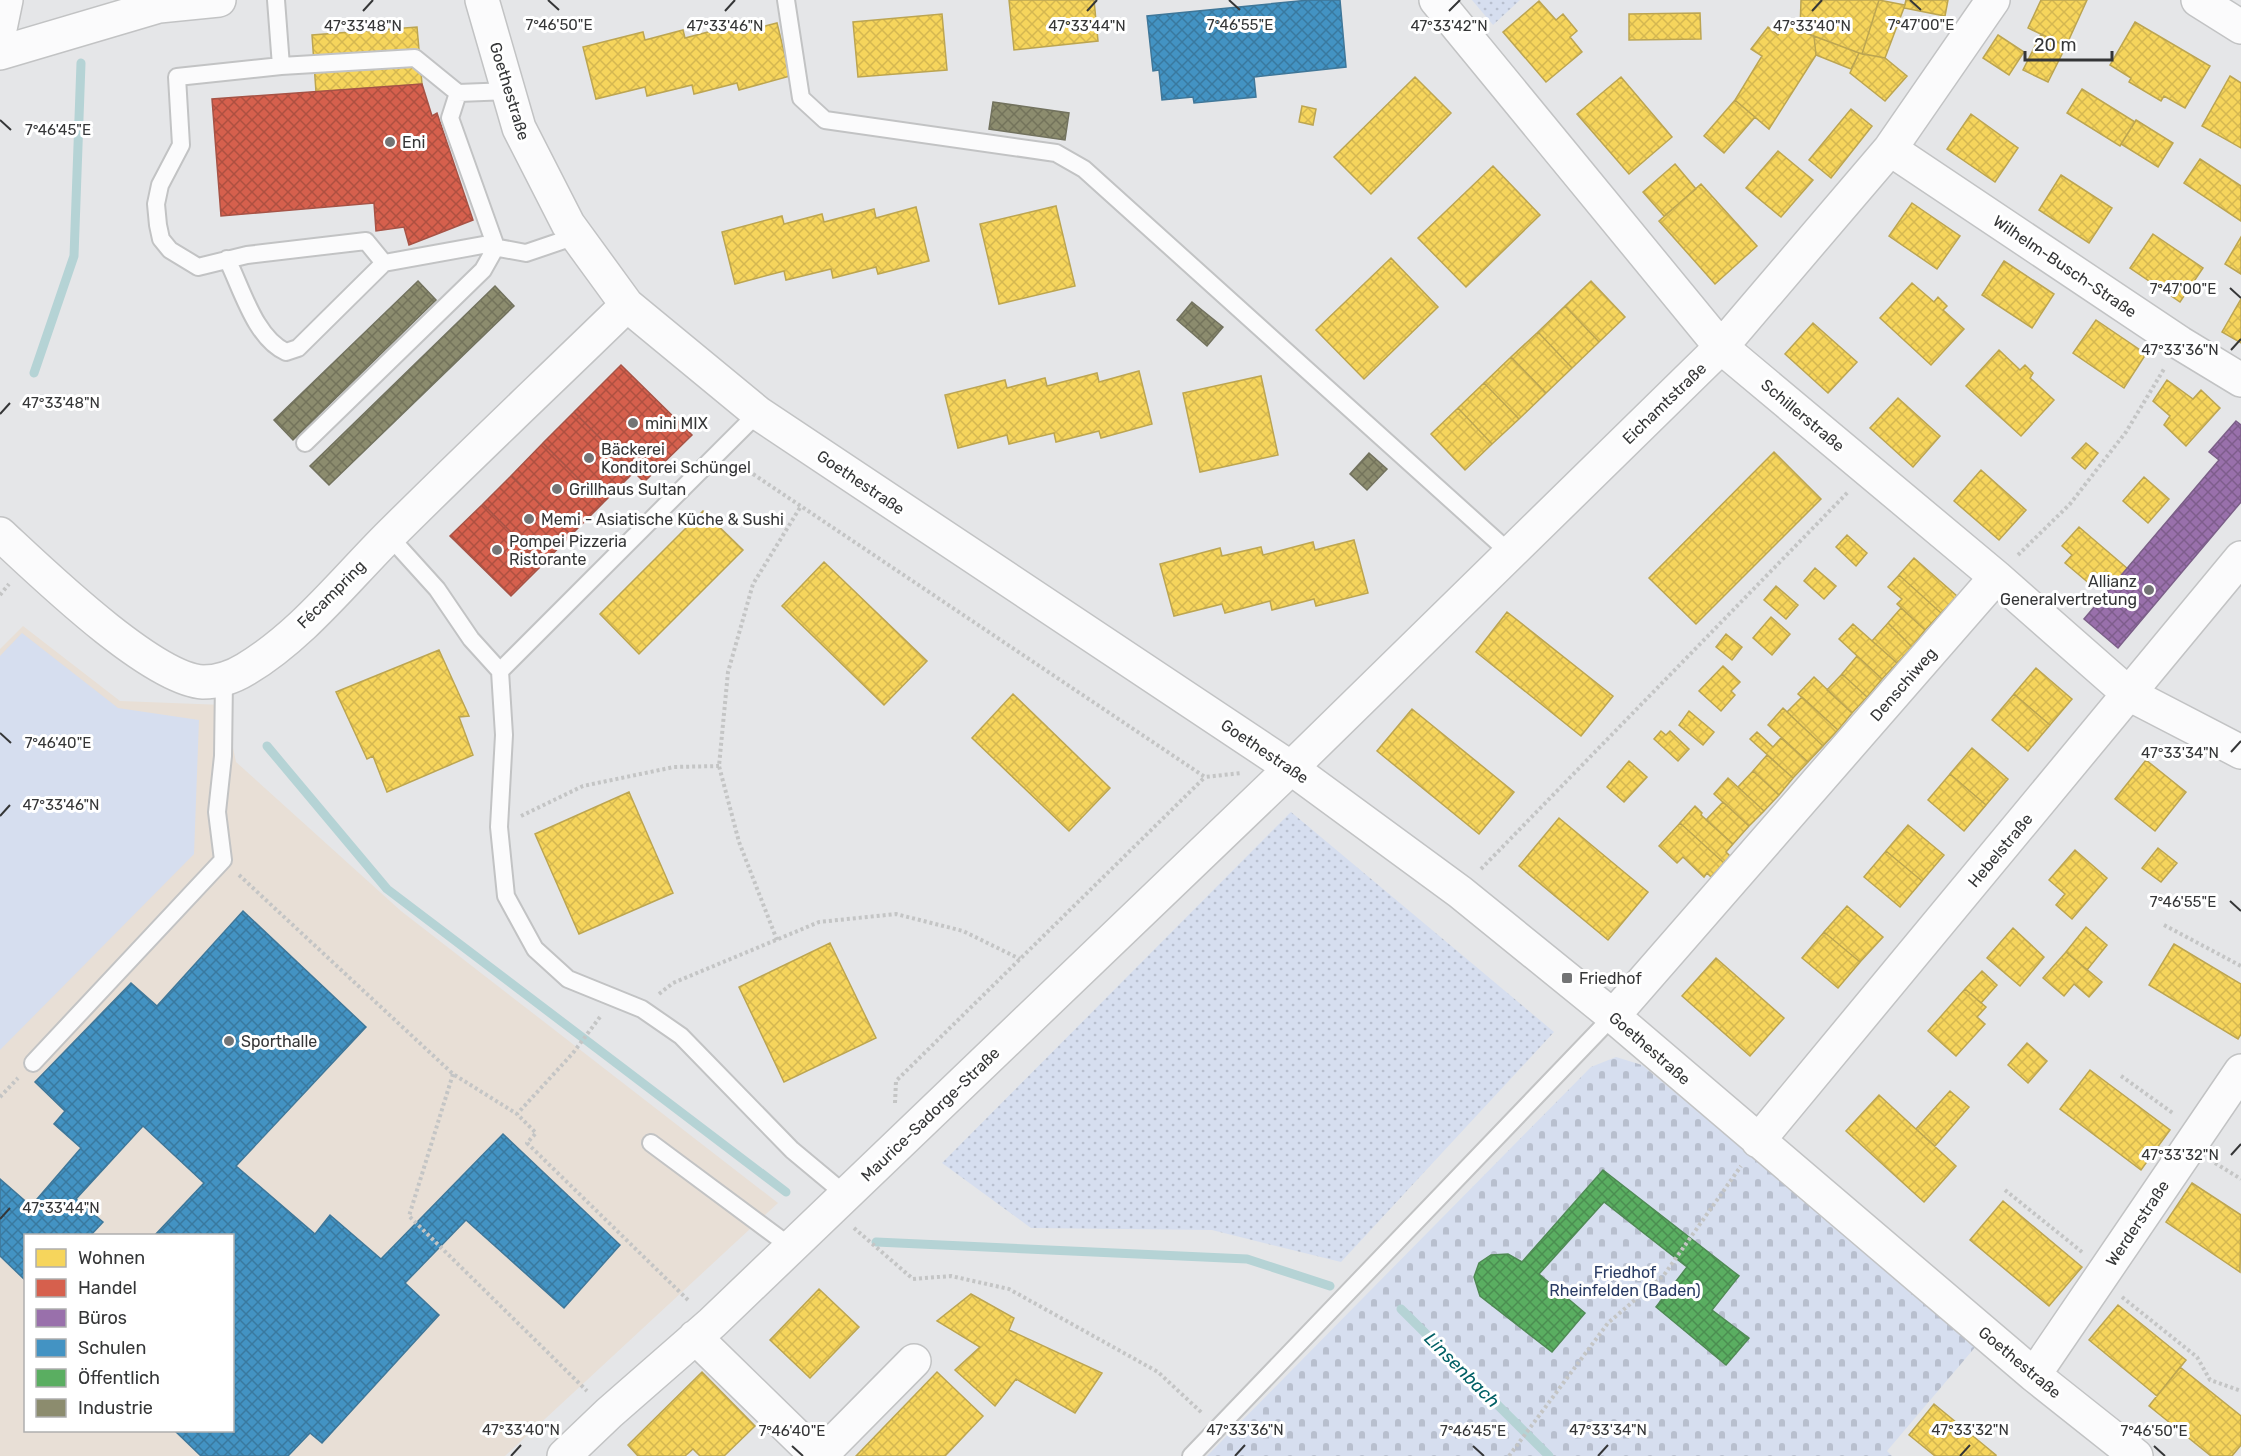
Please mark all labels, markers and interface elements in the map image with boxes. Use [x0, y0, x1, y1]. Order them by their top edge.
text: 7°46'50"E [525, 16, 593, 34]
text: 7°46'55"E [1207, 16, 1273, 34]
text: 7°47'00"E [1888, 16, 1954, 34]
text: 47°33'48"N [324, 17, 402, 35]
text: 47°33'46"N [687, 17, 763, 35]
text: 47°33'44"N [1048, 17, 1126, 35]
text: 47°33'42"N [1410, 17, 1488, 35]
text: 47°33'40"N [1773, 17, 1851, 35]
scale bar [2025, 24, 2112, 62]
text: 20 m [2034, 34, 2076, 56]
street label: Goethestraße [486, 40, 533, 142]
text: 7°46'45"E [25, 121, 91, 139]
place label: Eni [402, 133, 425, 152]
marker: Eni [383, 135, 397, 149]
street label: Wilhelm-Busch-Straße [1989, 211, 2140, 322]
text: 7°47'00"E [2150, 280, 2216, 298]
text: 47°33'36"N [2141, 341, 2219, 359]
street label: Eichamtstraße [1619, 359, 1710, 448]
street label: Schillerstraße [1757, 375, 1848, 456]
text: 47°33'48"N [22, 394, 100, 412]
place label: mini MIX [645, 414, 708, 433]
marker: mini MIX [626, 416, 640, 430]
place label: Bäckerei Konditorei Schüngel [601, 440, 751, 477]
street label: Goethestraße [813, 446, 908, 519]
marker: Bäckerei Konditorei Schüngel [582, 451, 596, 465]
place label: Grillhaus Sultan [569, 480, 686, 499]
marker: Grillhaus Sultan [550, 482, 564, 496]
place label: Memi - Asiatische Küche & Sushi [541, 510, 784, 529]
marker: Memi - Asiatische Küche & Sushi [522, 512, 536, 526]
place label: Pompei Pizzeria Ristorante [509, 532, 627, 569]
marker: Pompei Pizzeria Ristorante [490, 543, 504, 557]
street label: Fécampring [293, 556, 369, 632]
place label: Allianz Generalvertretung [2000, 572, 2137, 609]
marker: Allianz Generalvertretung [2142, 583, 2156, 597]
street label: Denschiweg [1866, 644, 1941, 725]
street label: Goethestraße [1217, 715, 1312, 788]
text: 7°46'40"E [25, 734, 91, 752]
text: 47°33'34"N [2141, 744, 2219, 762]
text: 47°33'46"N [23, 796, 99, 814]
street label: Hebelstraße [1964, 810, 2037, 891]
text: 7°46'55"E [2150, 893, 2216, 911]
place label: Friedhof [1579, 969, 1642, 988]
marker: Friedhof [1560, 971, 1574, 985]
street label: Goethestraße [1605, 1008, 1694, 1089]
place label: Sporthalle [241, 1032, 317, 1051]
marker: Sporthalle [222, 1034, 236, 1048]
street label: Maurice-Sadorge-Straße [857, 1043, 1004, 1185]
text: 47°33'32"N [2141, 1146, 2219, 1164]
street label: Werderstraße [2102, 1177, 2173, 1270]
text: 47°33'44"N [22, 1199, 100, 1217]
legend [24, 1234, 234, 1432]
text: Wohnen [78, 1247, 145, 1269]
park label: Friedhof Rheinfelden (Baden) [1549, 1263, 1701, 1300]
text: Handel [78, 1277, 137, 1299]
text: Büros [78, 1307, 127, 1329]
street label: Goethestraße [1975, 1322, 2065, 1402]
water label: Linsenbach [1420, 1328, 1504, 1412]
text: Schulen [78, 1337, 146, 1359]
text: Öffentlich [78, 1367, 160, 1389]
text: Industrie [78, 1397, 153, 1419]
text: 47°33'40"N [482, 1421, 560, 1439]
text: 47°33'36"N [1206, 1421, 1284, 1439]
text: 47°33'34"N [1569, 1421, 1647, 1439]
text: 47°33'32"N [1931, 1421, 2009, 1439]
text: 7°46'40"E [759, 1422, 825, 1440]
text: 7°46'45"E [1440, 1422, 1506, 1440]
text: 7°46'50"E [2120, 1422, 2188, 1440]

